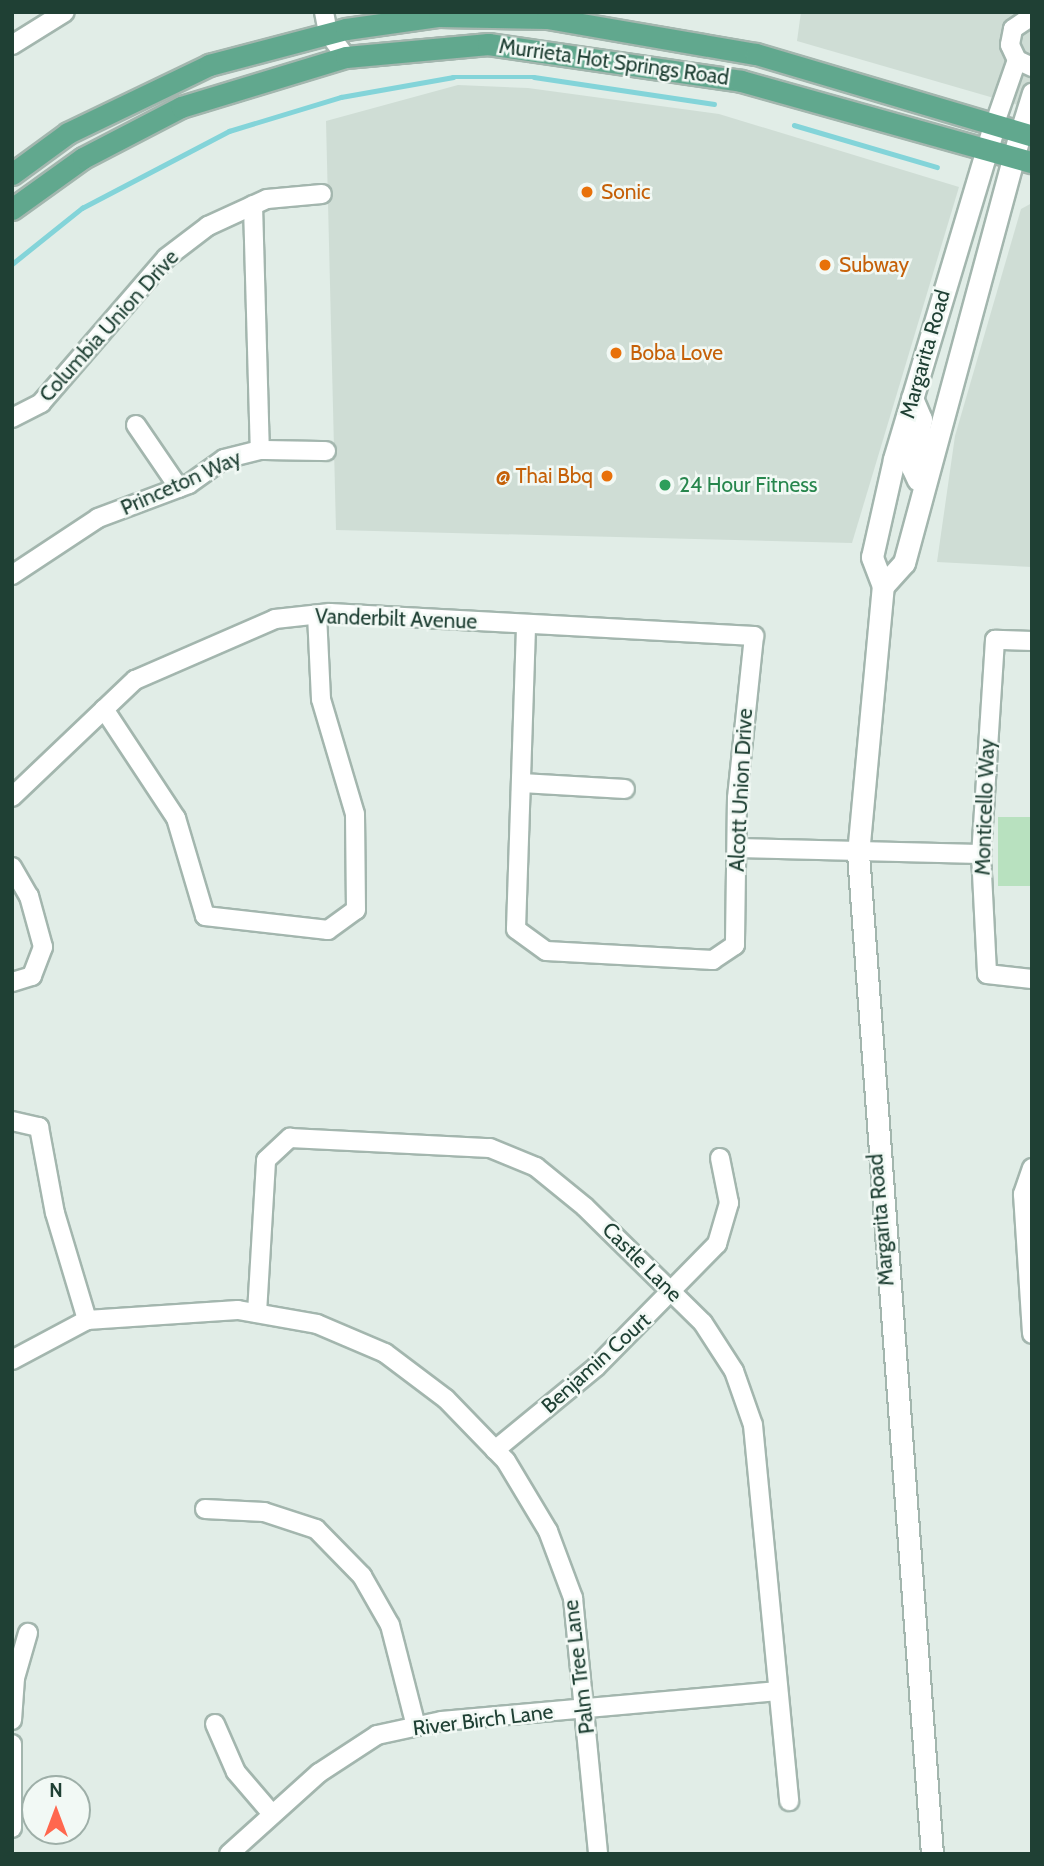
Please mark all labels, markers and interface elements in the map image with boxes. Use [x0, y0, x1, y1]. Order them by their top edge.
street label: Murrieta Hot Springs Road [497, 33, 731, 91]
place label: Sonic [601, 179, 651, 205]
marker: Sonic [579, 184, 595, 200]
street label: Columbia Union Drive [34, 245, 184, 407]
place label: Subway [839, 252, 909, 278]
marker: Subway [817, 257, 833, 273]
street label: Margarita Road [895, 287, 955, 421]
place label: Boba Love [630, 340, 723, 366]
marker: Boba Love [608, 345, 624, 361]
street label: Princeton Way [117, 445, 245, 521]
place label: @ Thai Bbq [496, 463, 593, 489]
marker: @ Thai Bbq [599, 468, 615, 484]
place label: 24 Hour Fitness [679, 472, 818, 498]
marker: 24 Hour Fitness [657, 477, 673, 493]
street label: Vanderbilt Avenue [315, 604, 477, 634]
street label: Alcott Union Drive [724, 708, 758, 872]
street label: Monticello Way [970, 738, 1000, 876]
street label: Margarita Road [863, 1153, 899, 1287]
street label: Castle Lane [597, 1217, 687, 1307]
street label: Benjamin Court [536, 1308, 656, 1418]
street label: Palm Tree Lane [558, 1599, 600, 1735]
street label: River Birch Lane [411, 1699, 555, 1741]
north arrow [21, 1775, 91, 1845]
text: N [49, 1779, 63, 1802]

